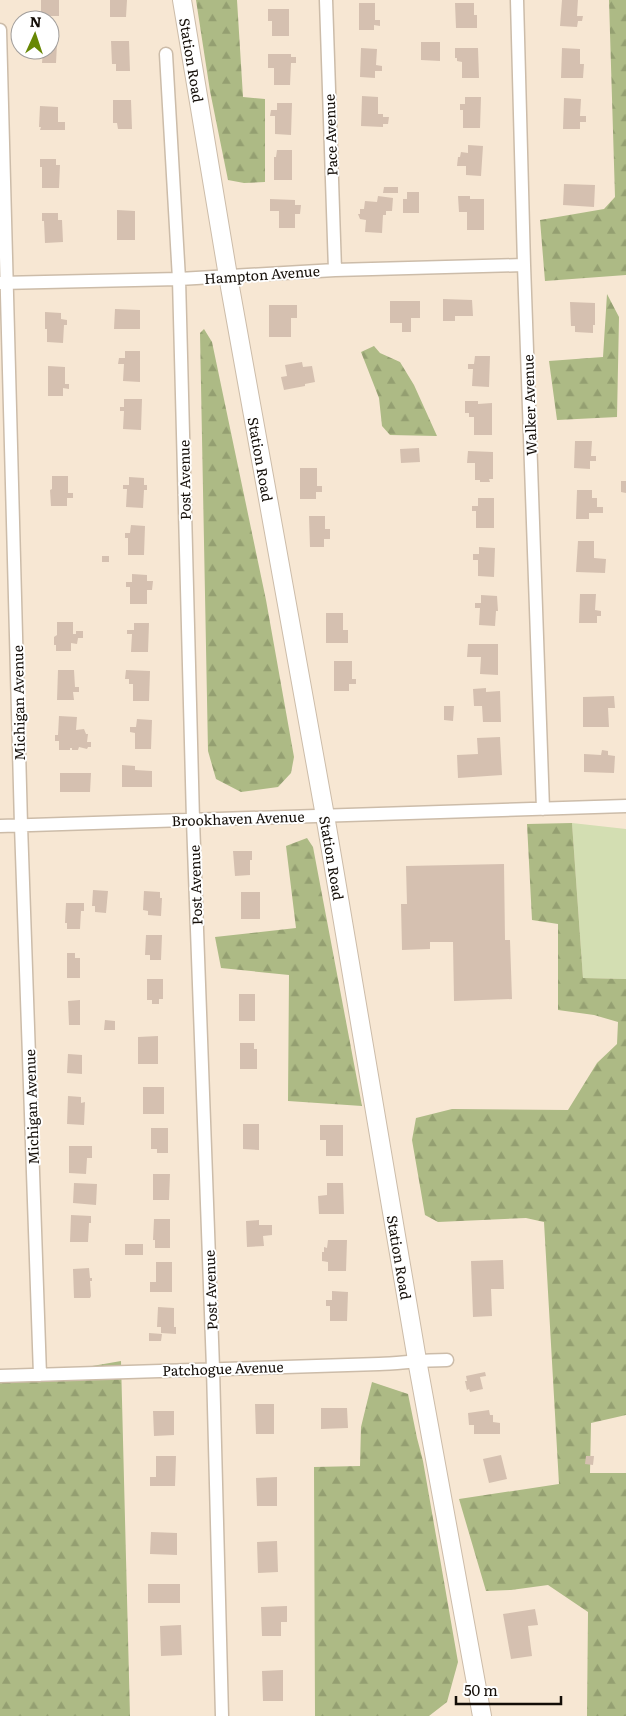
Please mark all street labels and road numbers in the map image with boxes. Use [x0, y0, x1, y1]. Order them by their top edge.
street label: Station Road [175, 16, 209, 104]
street label: Pace Avenue [319, 94, 341, 176]
street label: Hampton Avenue [203, 260, 321, 288]
street label: Walker Avenue [517, 354, 541, 456]
street label: Station Road [244, 415, 278, 503]
street label: Post Avenue [173, 440, 195, 520]
street label: Michigan Avenue [7, 645, 29, 761]
street label: Brookhaven Avenue [171, 806, 305, 830]
street label: Station Road [315, 814, 349, 902]
street label: Post Avenue [184, 845, 206, 925]
street label: Michigan Avenue [19, 1049, 43, 1165]
street label: Station Road [383, 1214, 417, 1301]
street label: Post Avenue [199, 1250, 221, 1330]
street label: Patchogue Avenue [162, 1356, 284, 1380]

